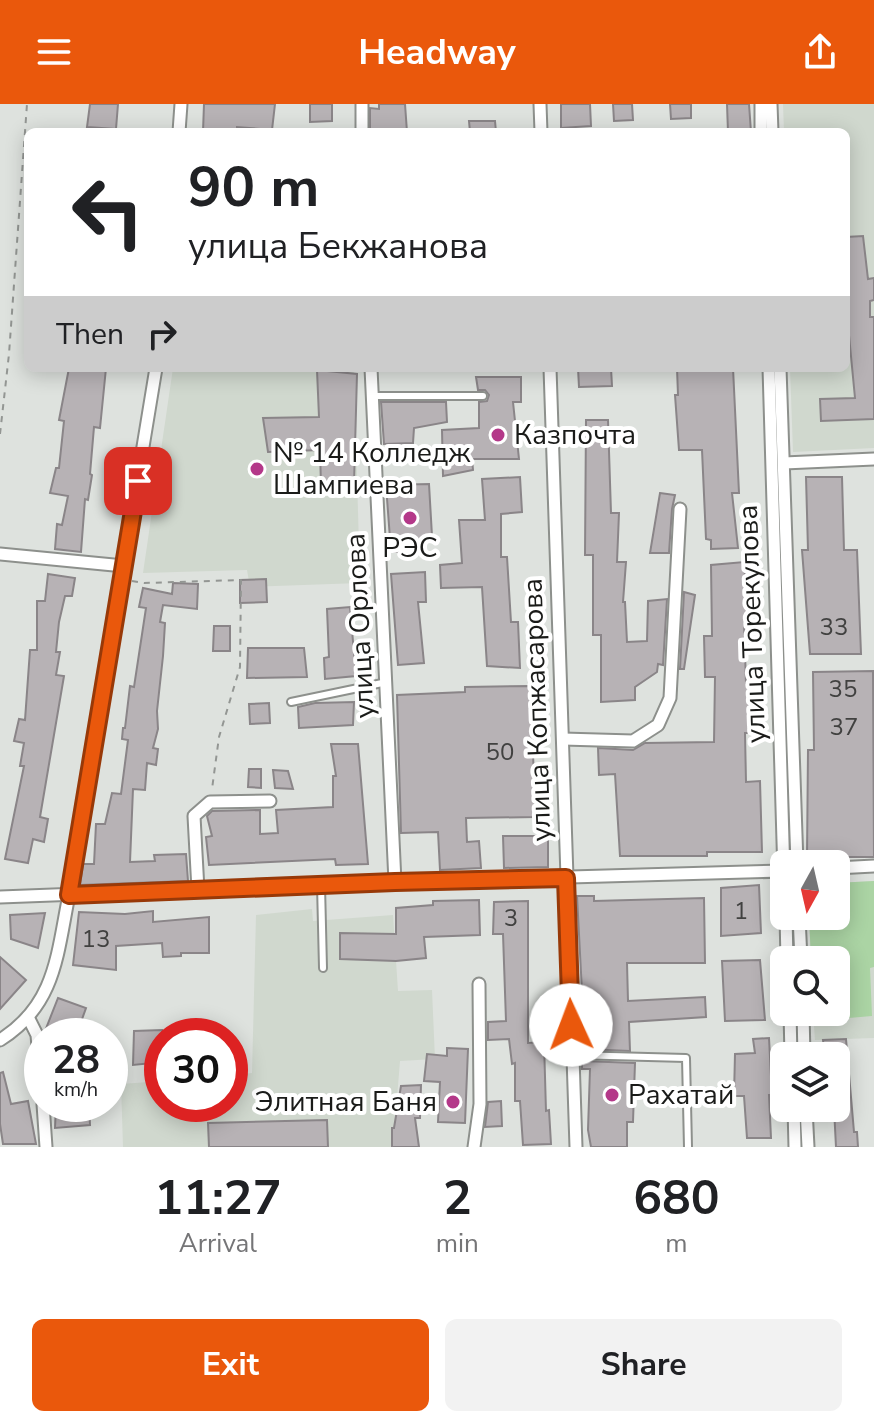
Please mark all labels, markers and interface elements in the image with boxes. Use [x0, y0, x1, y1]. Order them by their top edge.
text: Headway [358, 28, 516, 77]
icon: menu [32, 30, 76, 74]
icon: share [798, 30, 842, 74]
text: 90 m [188, 149, 319, 226]
icon: left [56, 160, 160, 264]
text: улица Бекжанова [188, 222, 488, 271]
icon: right [140, 312, 184, 356]
text: Then [56, 314, 124, 355]
place label: Казпочта [514, 416, 636, 454]
marker: Казпочта [489, 426, 507, 444]
place label: № 14 Колледж Шампиева [273, 434, 470, 504]
pin [104, 447, 172, 515]
icon: arrive [116, 459, 160, 503]
marker: № 14 Колледж Шампиева [248, 460, 266, 478]
street label: улица Торекулова [729, 504, 775, 744]
marker: РЭС [401, 509, 419, 527]
place label: РЭС [382, 529, 438, 567]
street label: улица Орлова [336, 532, 384, 720]
street label: улица Копжасарова [513, 578, 561, 842]
house number: 33 [820, 611, 848, 643]
house number: 35 [829, 673, 857, 705]
house number: 37 [830, 711, 858, 743]
house number: 50 [486, 736, 514, 768]
north arrow [770, 850, 850, 930]
map controls [770, 850, 850, 1122]
house number: 1 [734, 895, 748, 927]
house number: 3 [504, 902, 518, 934]
house number: 13 [82, 923, 110, 955]
button: search [770, 946, 850, 1026]
position arrow [529, 983, 613, 1067]
speed limit sign: 30 [144, 1018, 248, 1122]
text: 28 [52, 1033, 100, 1087]
button: layers [770, 1042, 850, 1122]
text: km/h [54, 1076, 98, 1103]
place label: Рахатай [628, 1076, 734, 1114]
place label: Элитная Баня [255, 1083, 437, 1121]
marker: Рахатай [603, 1086, 621, 1104]
marker: Элитная Баня [444, 1093, 462, 1111]
text: 11:27 [154, 1165, 281, 1231]
text: 2 [443, 1165, 472, 1231]
text: 680 [633, 1165, 720, 1231]
text: Arrival [179, 1226, 257, 1261]
text: min [436, 1226, 479, 1261]
text: m [665, 1226, 688, 1261]
button: Exit [32, 1319, 429, 1411]
button: Share [445, 1319, 842, 1411]

